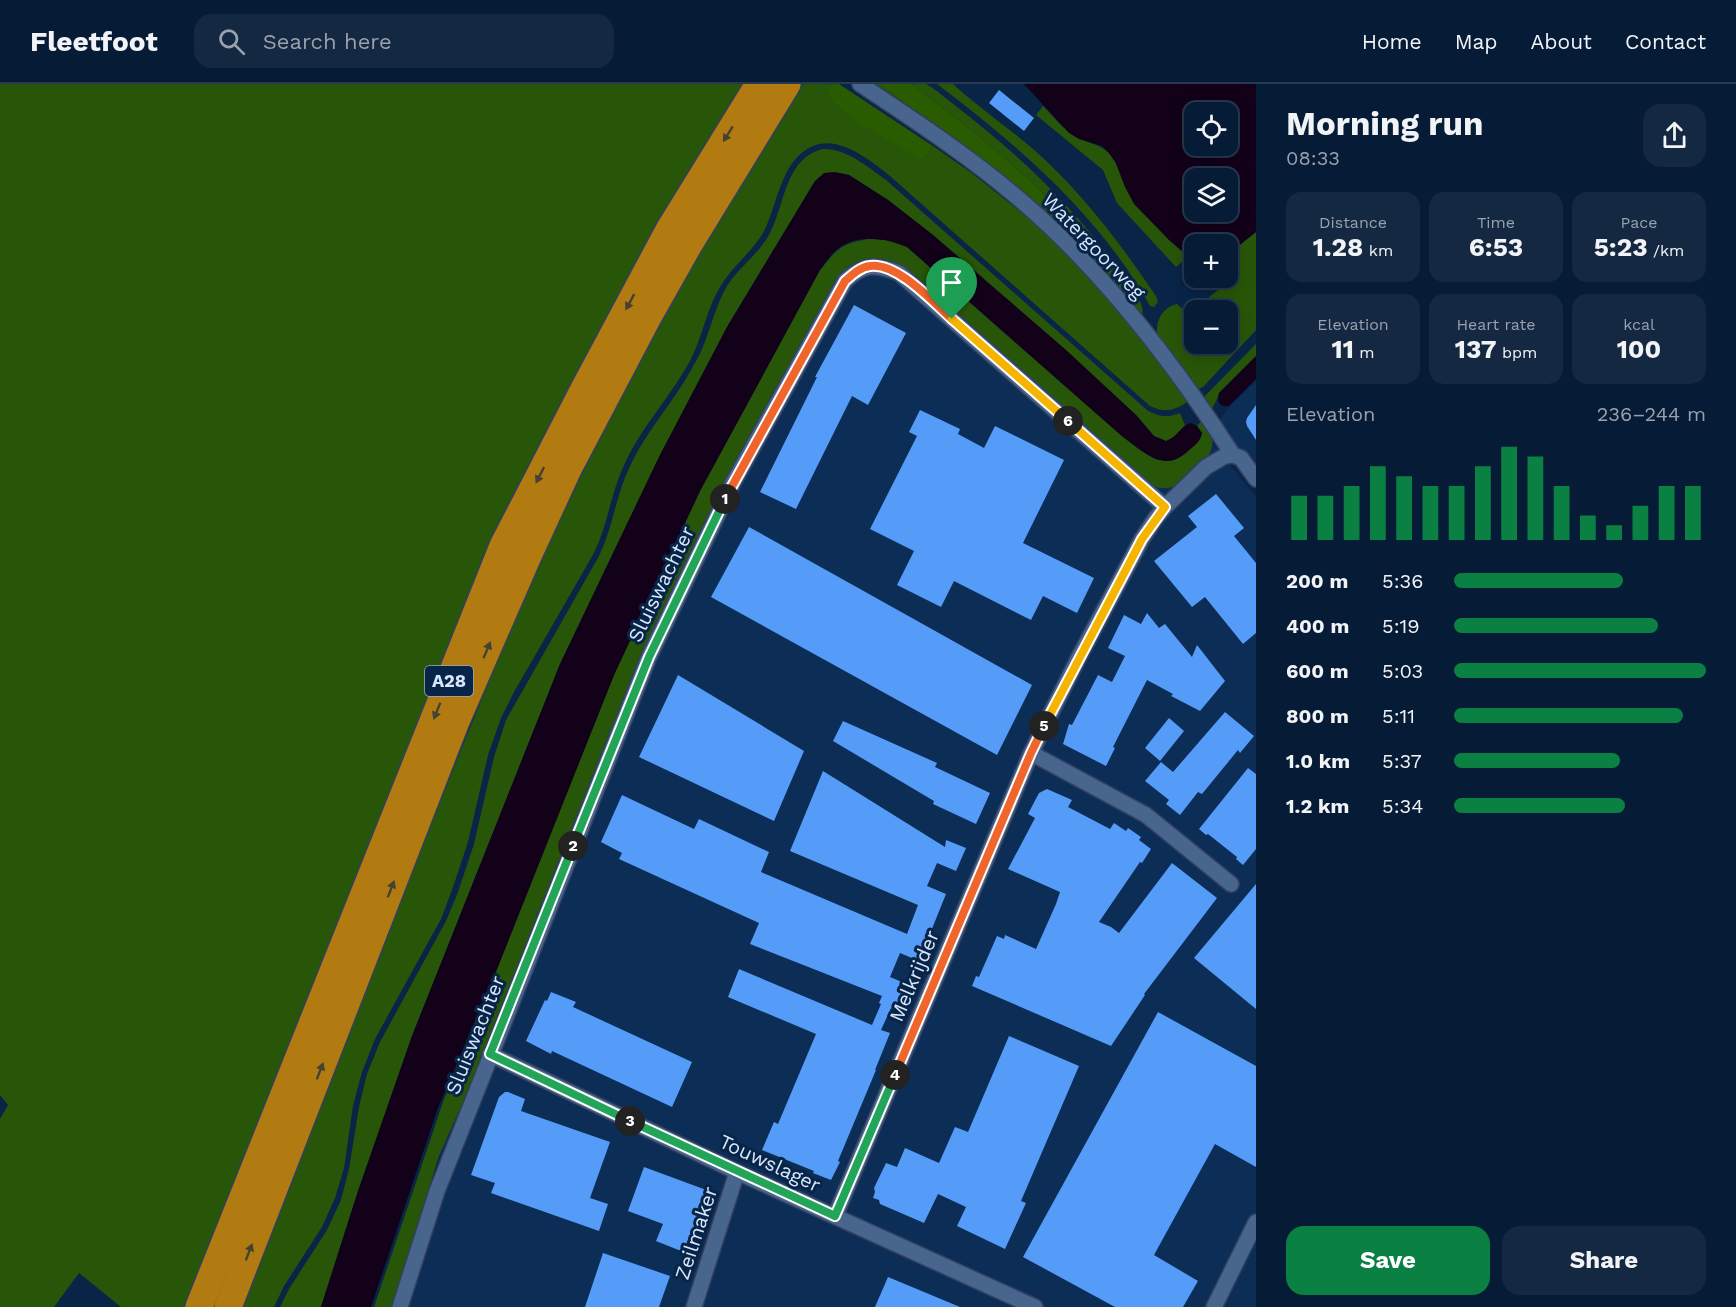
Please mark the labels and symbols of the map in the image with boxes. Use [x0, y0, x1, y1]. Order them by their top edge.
one-way arrow [723, 126, 734, 142]
street label: Watergoorweg [1037, 188, 1151, 304]
pin [926, 257, 977, 319]
one-way arrow [625, 294, 635, 311]
pin: 6 [1053, 406, 1083, 436]
one-way arrow [535, 466, 545, 484]
pin: 1 [710, 484, 740, 514]
street label: Sluiswachter [623, 522, 699, 646]
one-way arrow [483, 641, 492, 659]
road number: A28 [425, 666, 473, 696]
one-way arrow [432, 703, 442, 721]
pin: 5 [1029, 711, 1059, 741]
pin: 2 [558, 831, 588, 861]
one-way arrow [386, 880, 396, 898]
street label: Melkrijder [884, 927, 944, 1025]
street label: Sluiswachter [440, 972, 510, 1098]
pin: 4 [880, 1060, 910, 1090]
one-way arrow [316, 1062, 325, 1080]
pin: 3 [615, 1106, 645, 1136]
street label: Touwslager [716, 1129, 824, 1197]
street label: Zeilmaker [670, 1184, 722, 1282]
one-way arrow [244, 1243, 254, 1261]

